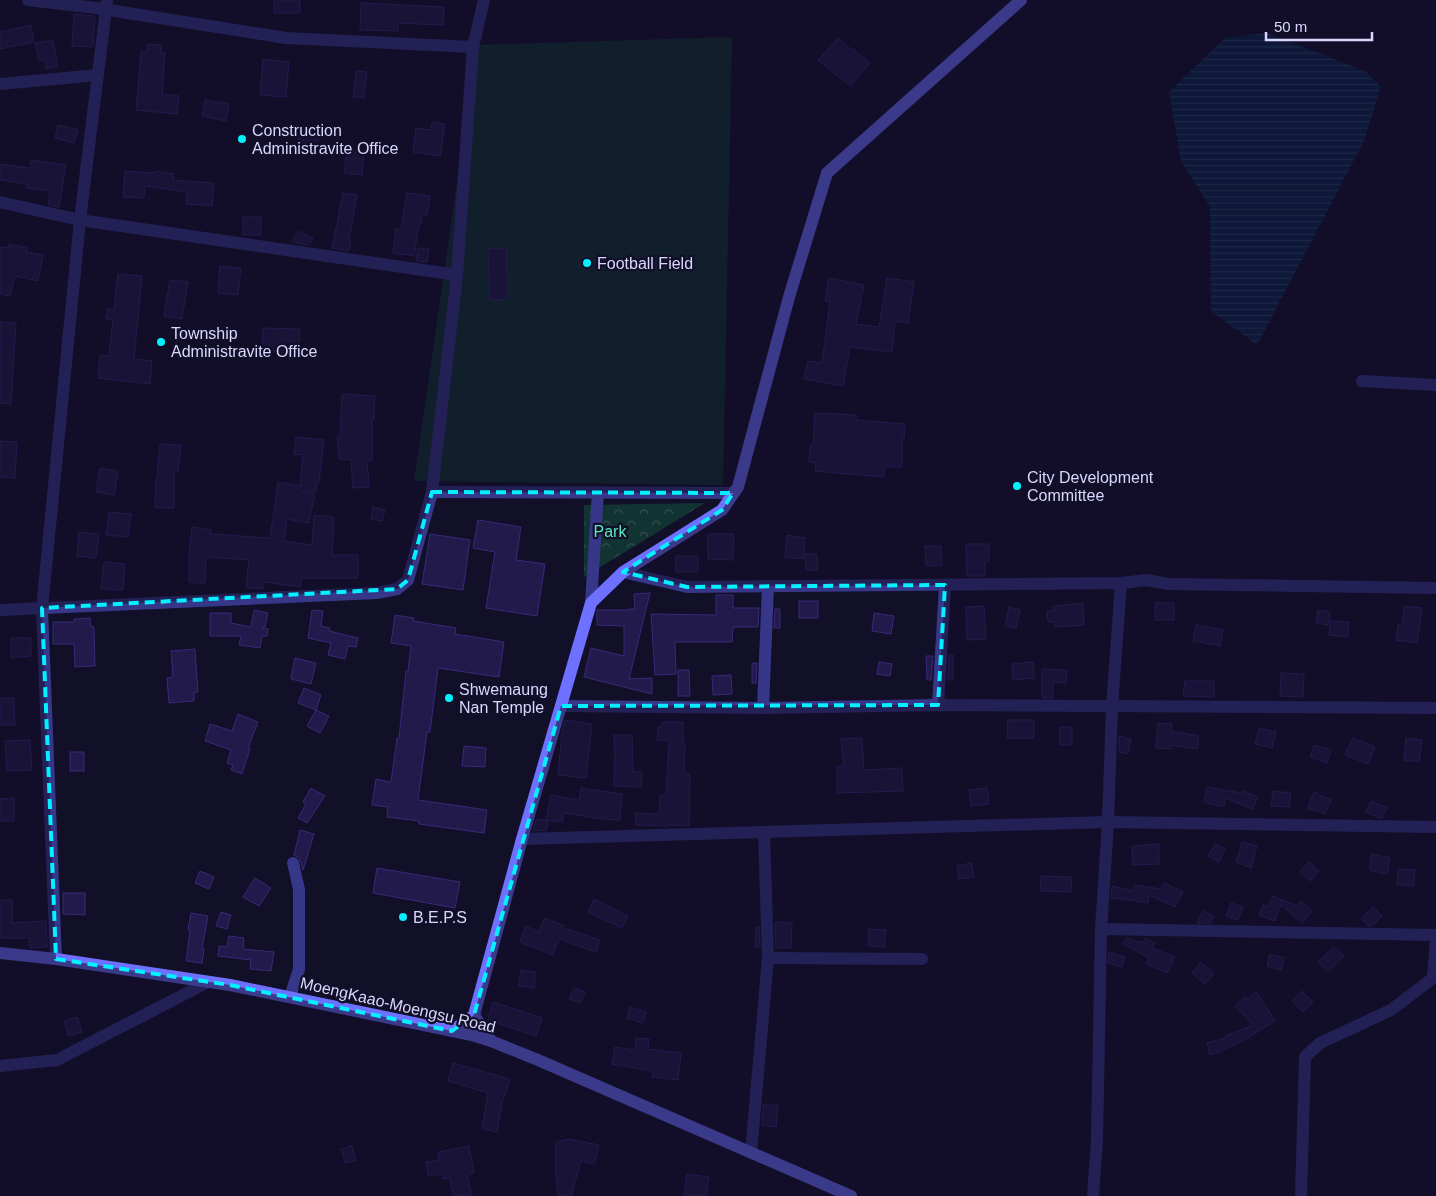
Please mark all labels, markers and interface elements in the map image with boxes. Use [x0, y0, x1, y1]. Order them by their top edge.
scale bar [1266, 10, 1372, 42]
text: 50 m [1274, 18, 1307, 35]
place label: Construction Administravite Office [252, 122, 399, 157]
marker: Construction Administravite Office [236, 133, 248, 145]
place label: Football Field [597, 255, 693, 272]
marker: Football Field [581, 257, 593, 269]
place label: Township Administravite Office [171, 325, 318, 360]
marker: Township Administravite Office [155, 336, 167, 348]
place label: City Development Committee [1027, 469, 1154, 504]
marker: City Development Committee [1011, 480, 1023, 492]
park label: Park [594, 523, 627, 540]
place label: Shwemaung Nan Temple [459, 681, 548, 716]
marker: Shwemaung Nan Temple [443, 692, 455, 704]
place label: B.E.P.S [413, 909, 467, 926]
marker: B.E.P.S [397, 911, 409, 923]
street label: MoengKaao-Moengsu Road [299, 974, 497, 1036]

